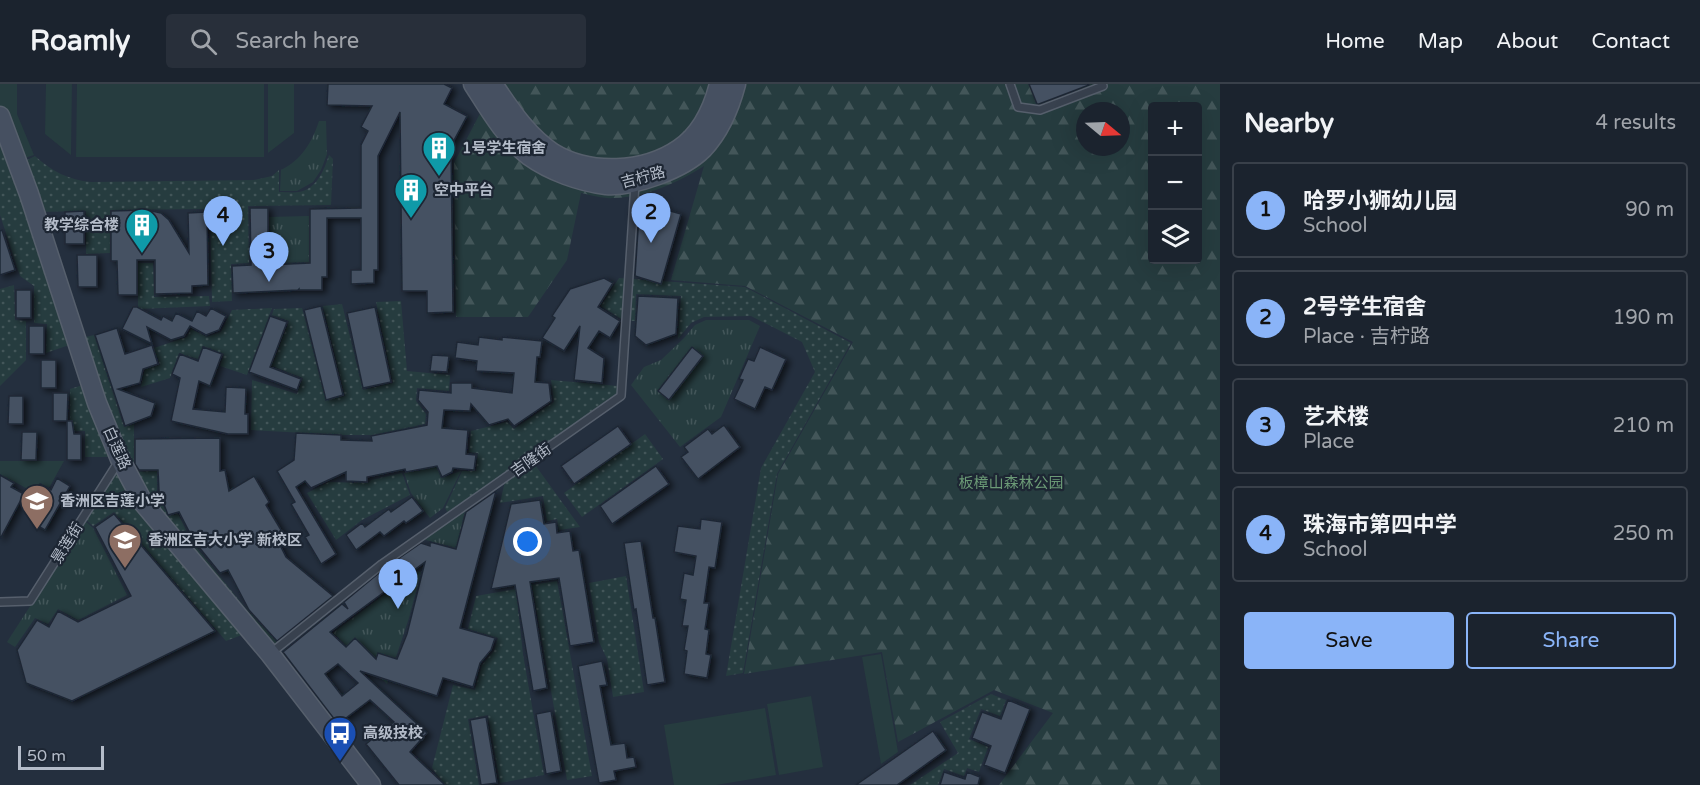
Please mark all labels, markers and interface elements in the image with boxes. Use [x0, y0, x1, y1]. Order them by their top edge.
search box [166, 14, 586, 68]
text: Roamly [30, 24, 130, 58]
icon: search [187, 25, 220, 58]
text: Search here [235, 28, 359, 54]
text: Home [1325, 29, 1385, 54]
text: Map [1418, 29, 1463, 54]
text: About [1496, 29, 1558, 54]
text: Contact [1591, 29, 1670, 54]
north arrow [1076, 102, 1130, 156]
map controls [1148, 102, 1202, 264]
button: + [1148, 102, 1202, 156]
text: Nearby [1244, 108, 1334, 139]
text: 4 results [1596, 111, 1676, 135]
building icon: 1号学生宿舍 [421, 130, 457, 177]
place label: 1号学生宿舍 [462, 139, 546, 157]
button: − [1148, 156, 1202, 210]
street label: 吉柠路 [619, 162, 667, 192]
building icon: 空中平台 [393, 172, 429, 219]
place label: 空中平台 [434, 181, 494, 199]
text: 哈罗小狮幼儿园 [1303, 188, 1457, 214]
pin: 2 [632, 194, 670, 243]
pin: 4 [204, 196, 242, 246]
text: 1 [1259, 198, 1272, 222]
text: 90 m [1625, 198, 1674, 222]
building icon: 教学综合楼 [124, 207, 160, 254]
button: layers [1148, 210, 1202, 264]
text: School [1303, 214, 1367, 238]
place label: 教学综合楼 [44, 216, 119, 234]
pin: 3 [250, 232, 288, 282]
text: 2号学生宿舍 [1303, 294, 1427, 320]
text: 2 [1259, 306, 1272, 330]
text: 190 m [1613, 306, 1674, 330]
text: Place · 吉柠路 [1303, 325, 1430, 349]
text: 艺术楼 [1303, 404, 1369, 430]
text: 3 [1259, 414, 1272, 438]
text: 210 m [1613, 414, 1674, 438]
street label: 白莲路 [100, 424, 134, 472]
text: Place [1303, 430, 1354, 454]
street label: 吉隆街 [507, 440, 555, 480]
park label: 板樟山森林公园 [958, 474, 1064, 492]
school or university icon: 香洲区吉莲小学 [19, 483, 55, 530]
place label: 香洲区吉莲小学 [60, 492, 165, 510]
text: 珠海市第四中学 [1303, 512, 1457, 538]
street label: 景莲街 [47, 519, 87, 567]
school or university icon: 香洲区吉大小学 新校区 [107, 522, 143, 569]
text: 4 [1259, 522, 1272, 546]
text: 250 m [1613, 522, 1674, 546]
your location [513, 527, 542, 556]
place label: 香洲区吉大小学 新校区 [148, 531, 302, 549]
text: School [1303, 538, 1367, 562]
pin: 1 [378, 560, 418, 609]
button: Save [1244, 612, 1454, 669]
button: Share [1466, 612, 1676, 669]
bus stop icon: 高级技校 [322, 715, 358, 762]
place label: 高级技校 [363, 724, 423, 742]
scale bar [18, 743, 104, 770]
text: 50 m [27, 746, 66, 766]

